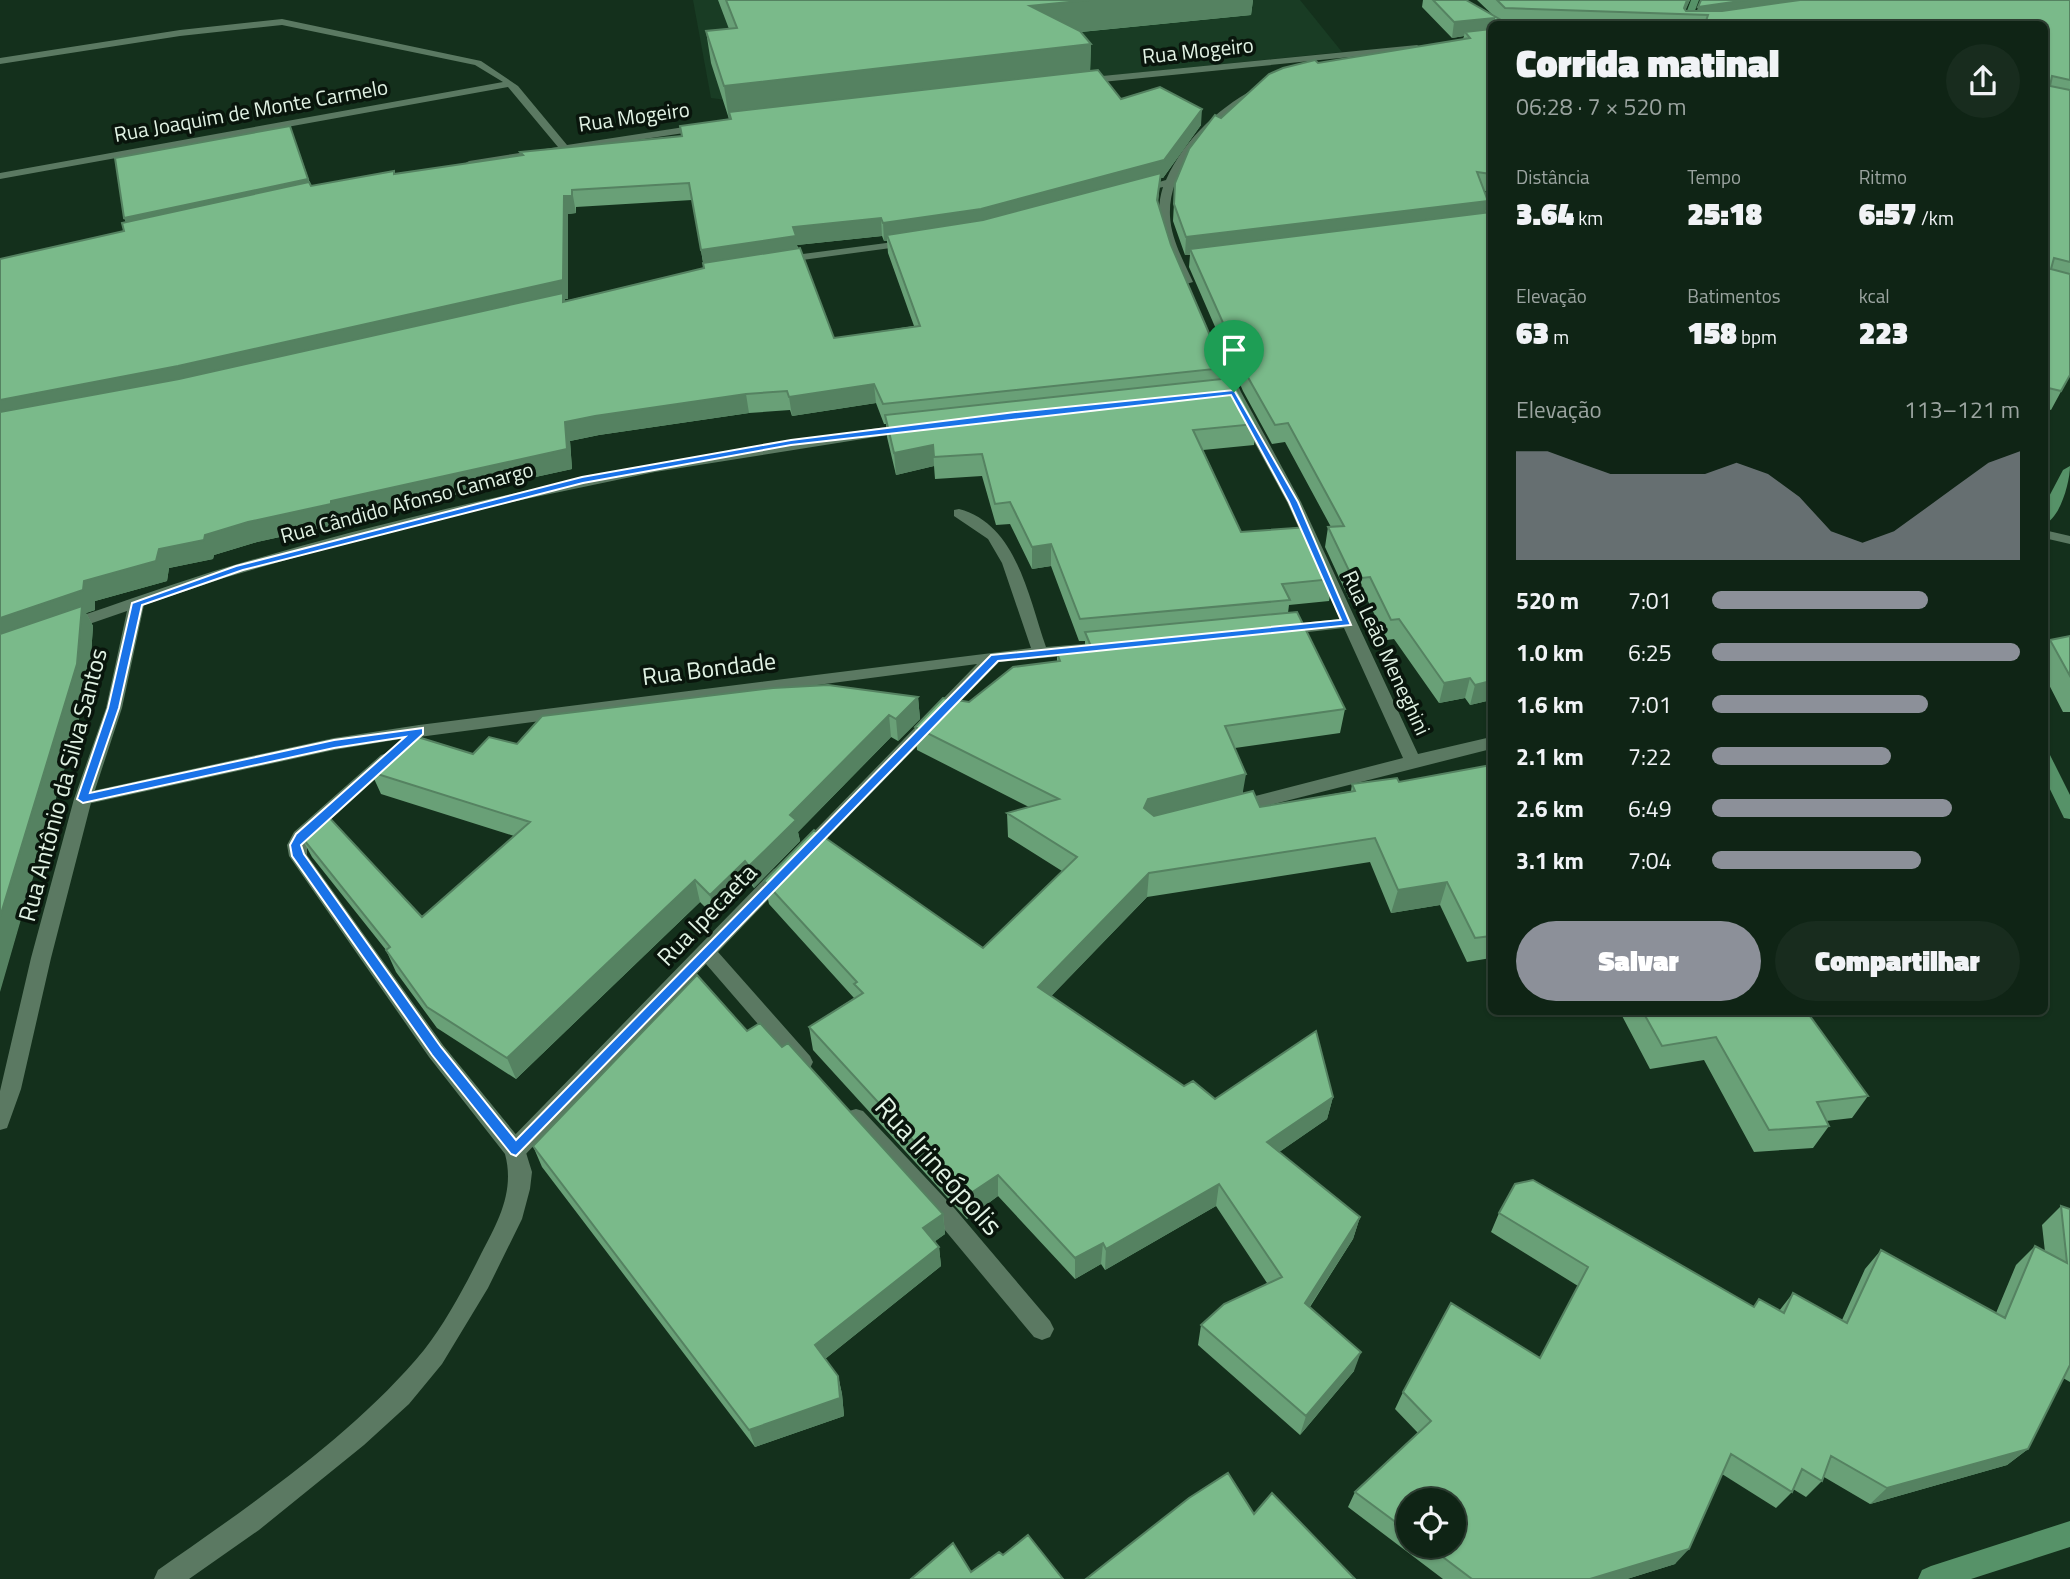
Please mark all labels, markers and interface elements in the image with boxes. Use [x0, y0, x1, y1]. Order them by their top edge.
street label: Rua Mogeiro [1141, 28, 1255, 72]
text: Corrida matinal [1516, 34, 1779, 92]
button: share [1946, 44, 2020, 118]
street label: Rua Joaquim de Monte Carmelo [111, 70, 390, 150]
text: 06:28 · 7 × 520 m [1516, 89, 1686, 124]
street label: Rua Mogeiro [576, 92, 692, 140]
text: Distância [1516, 162, 1590, 191]
text: Tempo [1687, 162, 1741, 191]
text: Ritmo [1859, 162, 1907, 191]
text: 3.64 [1516, 191, 1574, 237]
text: 25:18 [1687, 191, 1762, 237]
text: 6:57 [1859, 191, 1917, 237]
text: km [1574, 203, 1603, 232]
text: /km [1917, 203, 1954, 232]
text: Elevação [1516, 281, 1587, 310]
text: Batimentos [1687, 281, 1781, 310]
text: kcal [1859, 281, 1890, 310]
text: 63 [1516, 310, 1549, 356]
text: 158 [1687, 310, 1737, 356]
text: 223 [1859, 310, 1908, 356]
pin [1204, 320, 1264, 392]
text: m [1549, 322, 1569, 351]
text: bpm [1737, 322, 1777, 351]
icon: arrive [1215, 331, 1253, 369]
text: Elevação [1516, 392, 1602, 427]
text: 113–121 m [1904, 392, 2020, 427]
street label: Rua Cândido Afonso Camargo [277, 453, 537, 551]
street label: Rua Leão Meneghini [1335, 565, 1439, 740]
text: 520 m [1516, 583, 1579, 618]
text: 7:01 [1628, 583, 1672, 618]
text: 1.0 km [1516, 635, 1584, 670]
text: 6:25 [1628, 635, 1672, 670]
street label: Rua Bondade [640, 642, 778, 694]
street label: Rua Antônio da Silva Santos [8, 644, 116, 925]
text: 1.6 km [1516, 687, 1584, 722]
text: 7:01 [1628, 687, 1672, 722]
text: 2.1 km [1516, 739, 1584, 774]
text: 7:22 [1628, 739, 1672, 774]
text: 2.6 km [1516, 791, 1584, 826]
text: 6:49 [1628, 791, 1672, 826]
text: 3.1 km [1516, 843, 1584, 878]
text: 7:04 [1628, 843, 1672, 878]
street label: Rua Ipecaeta [648, 855, 765, 974]
button: Salvar [1516, 921, 1761, 1001]
button: Compartilhar [1775, 921, 2020, 1001]
street label: Rua Irineópolis [865, 1087, 1014, 1245]
map controls [1396, 1488, 1466, 1558]
button: locate [1396, 1488, 1466, 1558]

